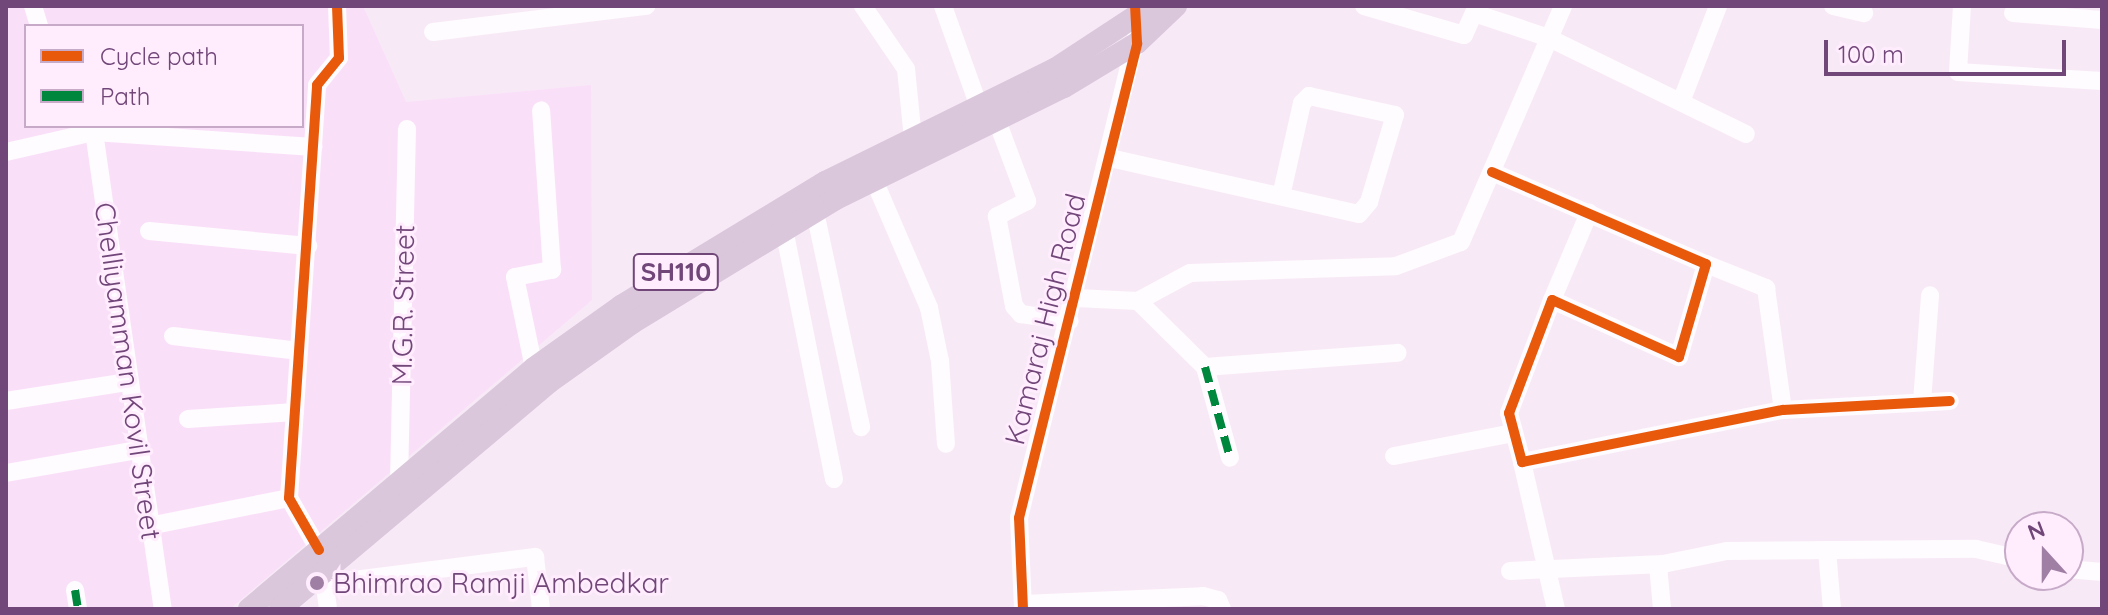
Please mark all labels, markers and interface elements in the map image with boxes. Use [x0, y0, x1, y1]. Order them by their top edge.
legend [24, 24, 304, 128]
scale bar [1828, 24, 2070, 74]
text: 100 m [1838, 39, 1904, 69]
text: Cycle path [100, 41, 218, 71]
text: Path [100, 81, 151, 111]
street label: Kamaraj High Road [998, 190, 1092, 448]
street label: Chelliyamman Kovil Street [88, 200, 168, 542]
street label: M.G.R. Street [385, 224, 421, 386]
road number: SH110 [632, 250, 720, 294]
north arrow [2004, 511, 2084, 591]
text: N [2024, 514, 2049, 546]
place label: Bhimrao Ramji Ambedkar [333, 566, 669, 600]
marker: Bhimrao Ramji Ambedkar [308, 574, 326, 592]

